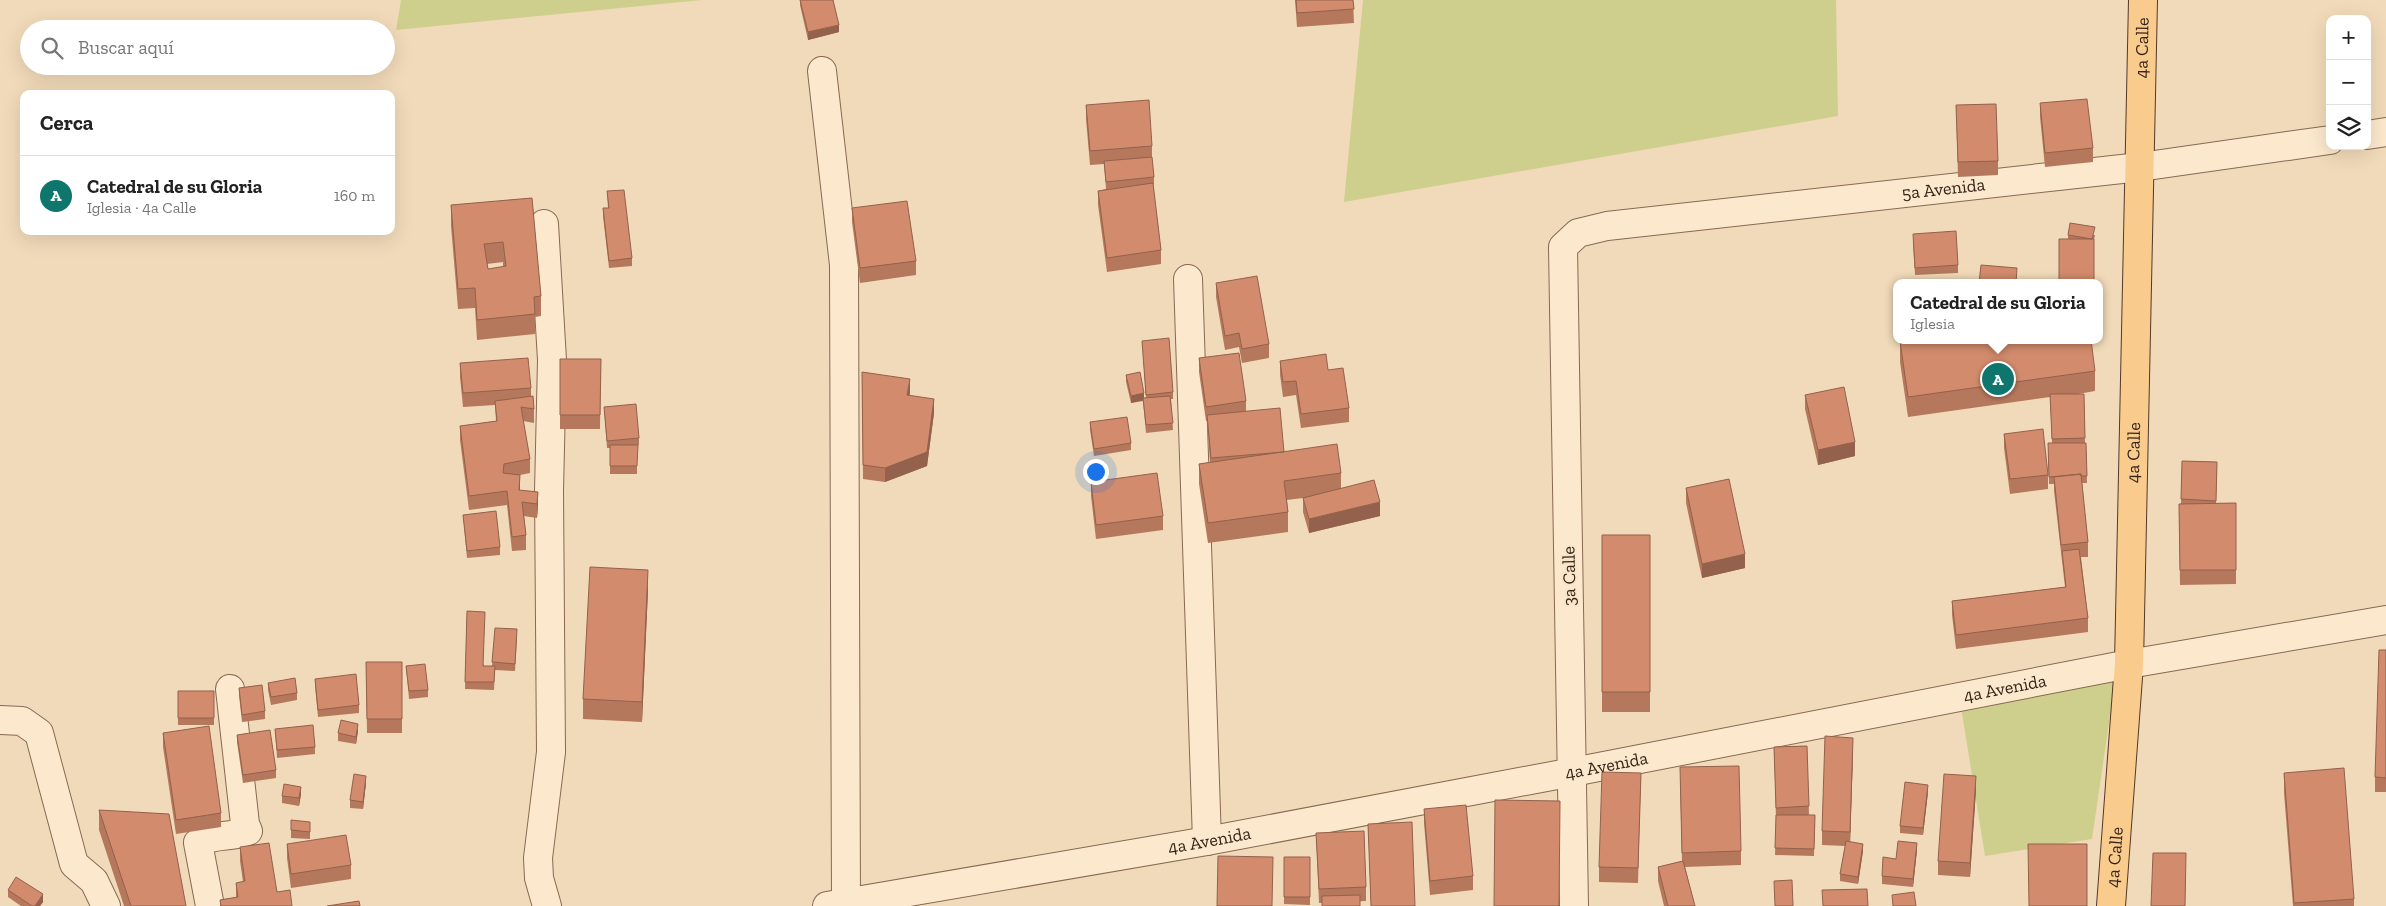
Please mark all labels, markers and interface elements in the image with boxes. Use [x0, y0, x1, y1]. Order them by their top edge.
map controls [2326, 15, 2371, 150]
button: + [2326, 15, 2371, 60]
street label: 4a Calle [2130, 17, 2154, 78]
search box [20, 20, 395, 75]
icon: search [38, 34, 66, 62]
text: Buscar aquí [78, 36, 174, 59]
button: − [2326, 60, 2371, 105]
button: layers [2326, 105, 2371, 150]
text: Cerca [40, 110, 93, 135]
street label: 5a Avenida [1901, 173, 1987, 204]
text: Catedral de su Gloria [87, 175, 262, 198]
text: A [51, 186, 62, 205]
text: 160 m [334, 186, 375, 205]
text: Iglesia · 4a Calle [87, 198, 196, 217]
popup [1893, 279, 2103, 344]
text: Catedral de su Gloria [1910, 291, 2086, 314]
text: Iglesia [1910, 314, 1955, 333]
pin: A [1982, 360, 2014, 398]
street label: 4a Calle [2122, 422, 2145, 483]
your location [1083, 459, 1109, 485]
street label: 3a Calle [1557, 546, 1581, 606]
street label: 4a Avenida [1962, 669, 2049, 707]
street label: 4a Avenida [1563, 747, 1650, 784]
street label: 4a Avenida [1166, 822, 1253, 859]
street label: 4a Calle [2101, 826, 2128, 888]

